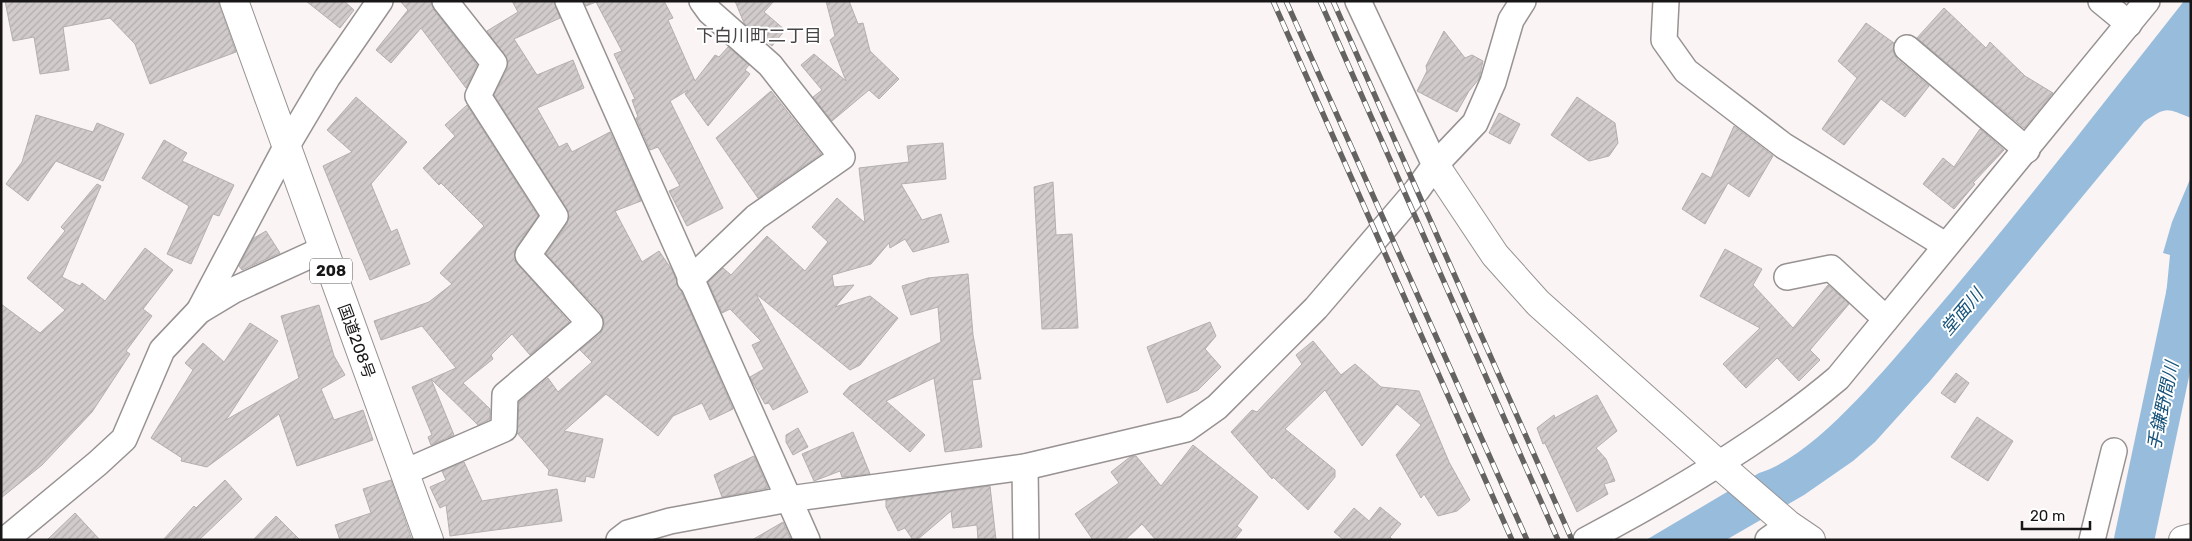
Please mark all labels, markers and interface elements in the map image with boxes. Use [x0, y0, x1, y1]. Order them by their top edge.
district label: 下白川町二丁目 [696, 25, 822, 47]
road number: 208 [310, 258, 352, 284]
water label: 堂面川 [1936, 283, 1989, 340]
street label: 国道208号 [334, 301, 379, 381]
water label: 手鎌野間川 [2143, 358, 2184, 452]
scale bar [2022, 498, 2090, 530]
text: 20 m [2030, 507, 2065, 525]

